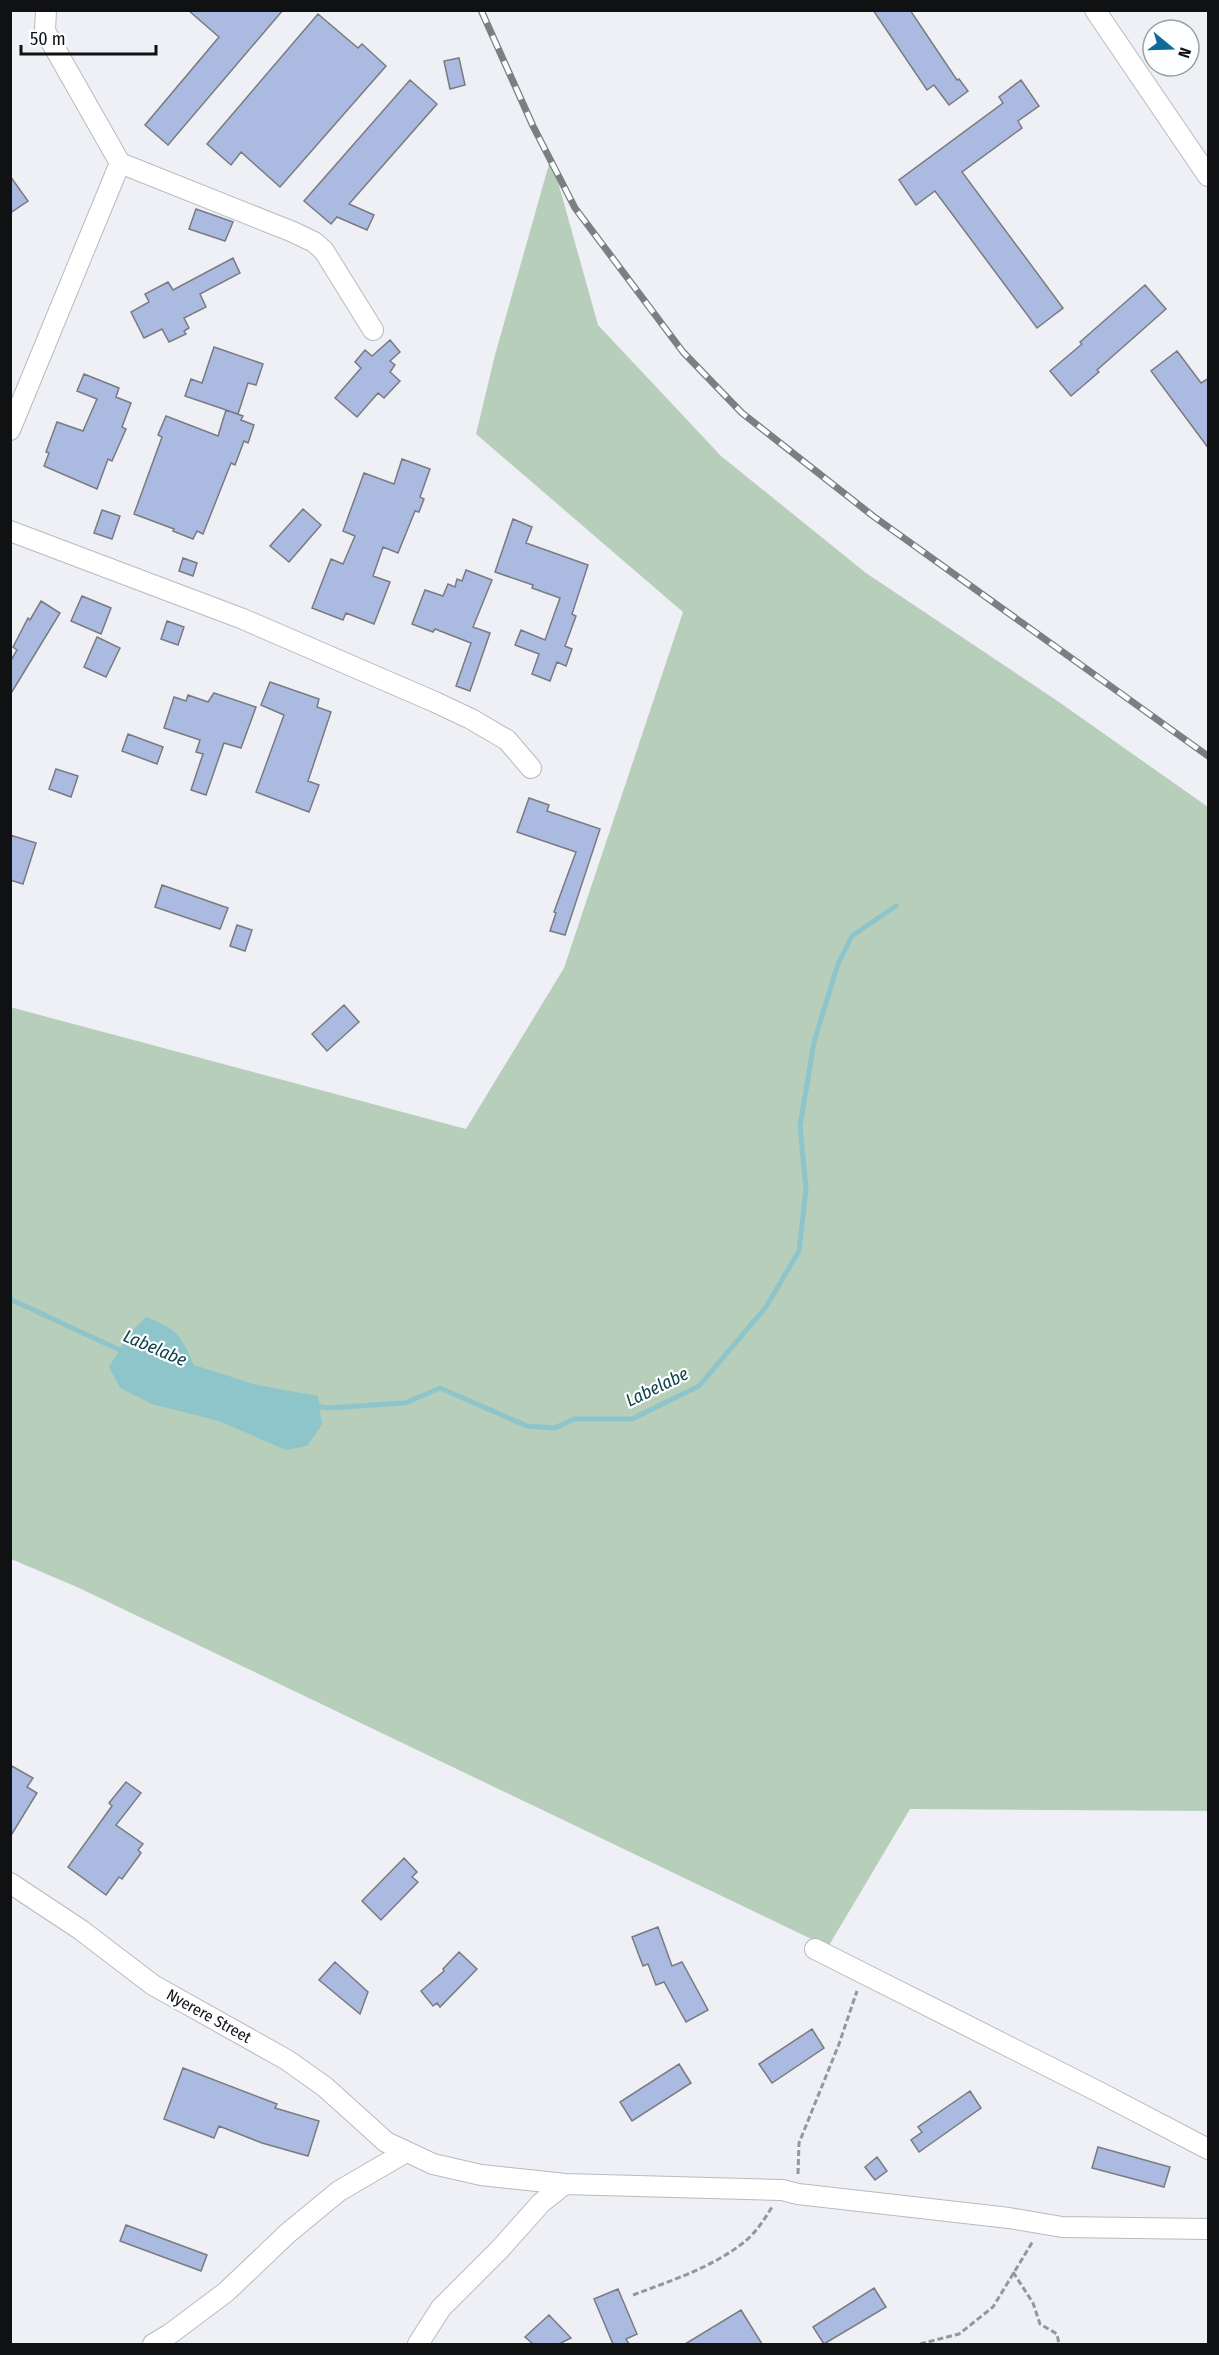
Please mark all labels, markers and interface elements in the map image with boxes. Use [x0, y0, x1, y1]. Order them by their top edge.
scale bar [21, 18, 156, 56]
north arrow [1141, 18, 1201, 78]
text: 50 m [30, 28, 66, 50]
text: N [1174, 45, 1195, 60]
water label: Labelabe [120, 1325, 191, 1371]
water label: Labelabe [622, 1362, 692, 1412]
street label: Nyerere Street [163, 1985, 255, 2047]

